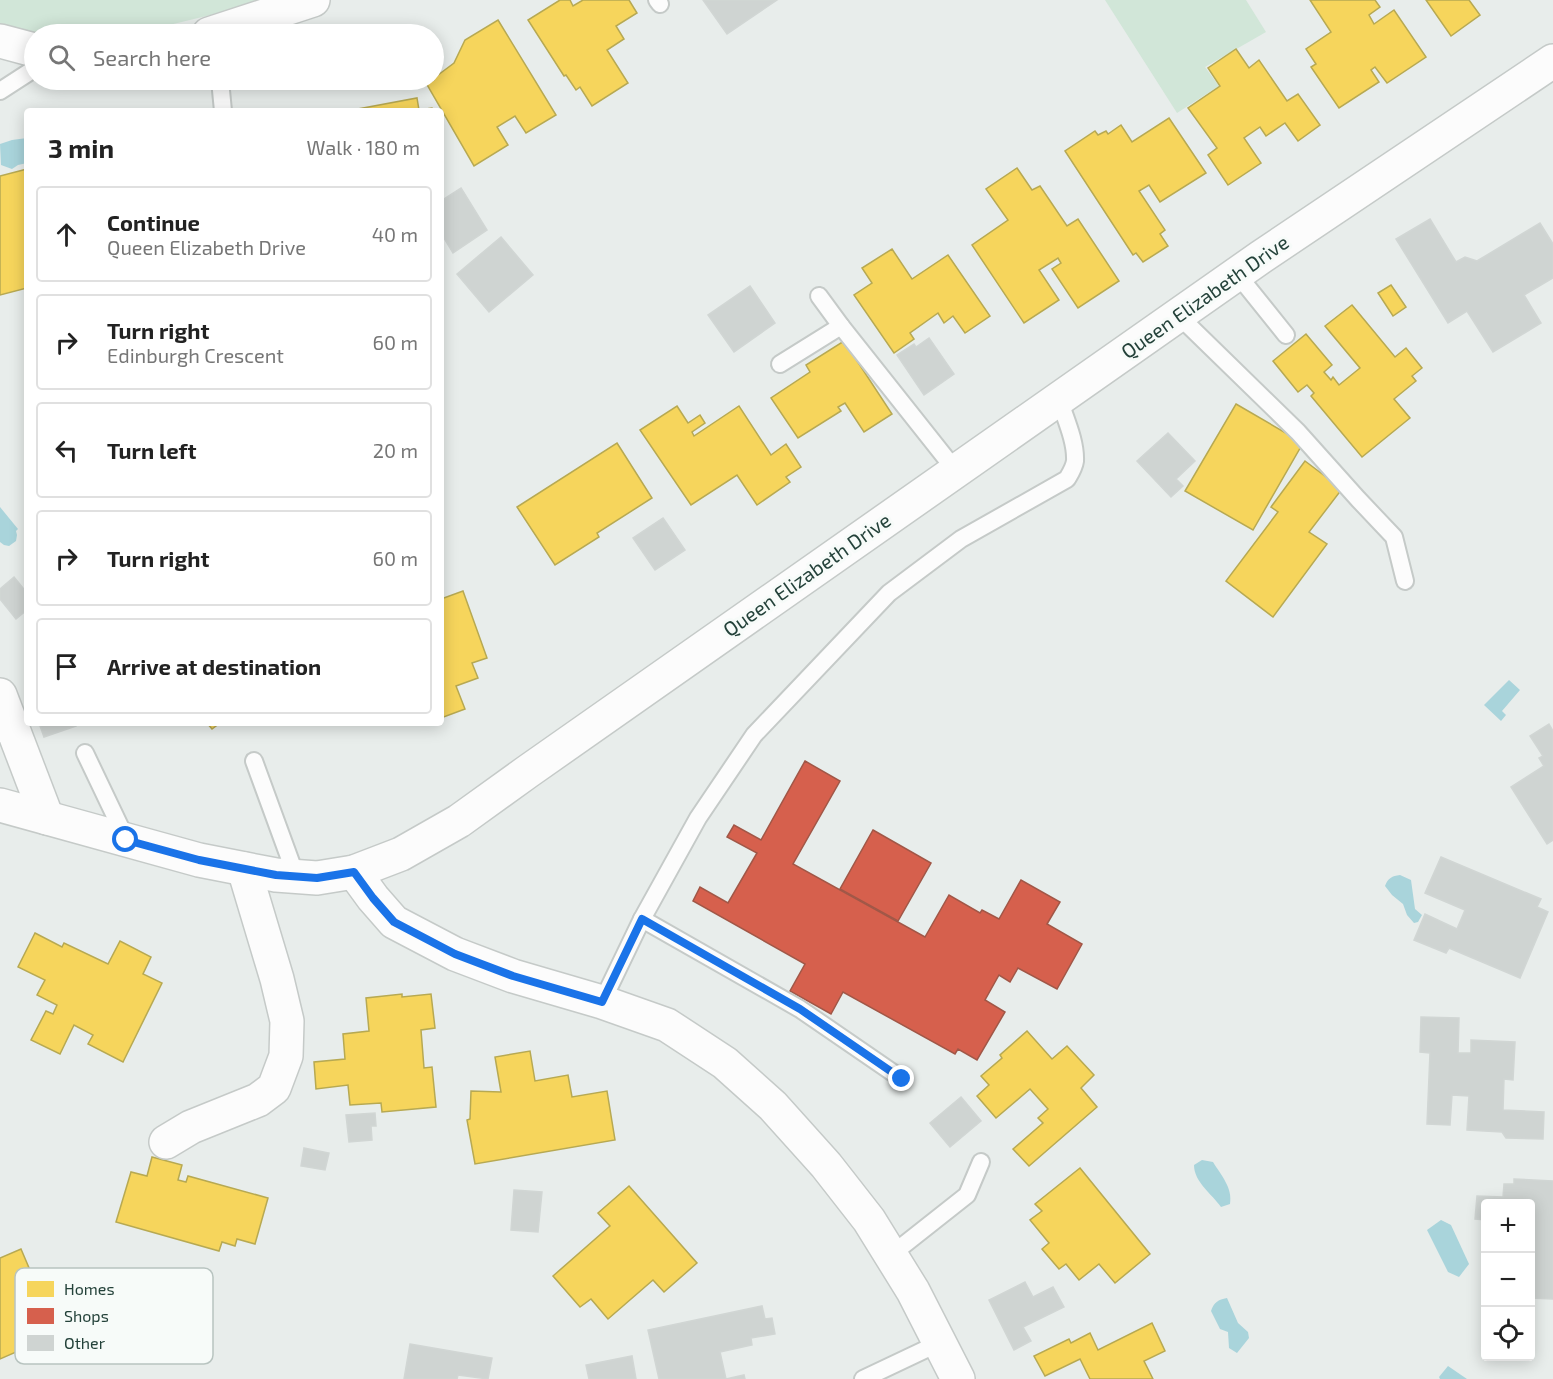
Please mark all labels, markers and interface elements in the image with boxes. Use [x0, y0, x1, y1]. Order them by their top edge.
search box [24, 24, 444, 90]
icon: search [45, 41, 78, 74]
text: Search here [93, 44, 211, 70]
text: 3 min [48, 132, 114, 163]
text: Walk · 180 m [307, 135, 420, 159]
text: Continue [107, 209, 200, 235]
icon: ahead [50, 218, 83, 251]
text: 40 m [372, 222, 418, 246]
street label: Queen Elizabeth Drive [1116, 229, 1293, 363]
text: Queen Elizabeth Drive [107, 235, 306, 259]
text: Turn right [107, 317, 209, 343]
icon: right [50, 326, 83, 359]
text: 60 m [373, 330, 418, 354]
text: Edinburgh Crescent [107, 343, 284, 367]
icon: left [50, 434, 83, 467]
text: Turn left [107, 437, 196, 463]
text: 20 m [373, 438, 418, 462]
street label: Queen Elizabeth Drive [718, 507, 895, 641]
icon: right [50, 542, 83, 575]
text: Turn right [107, 545, 209, 571]
text: 60 m [373, 546, 418, 570]
icon: arrive [50, 650, 83, 683]
text: Arrive at destination [107, 653, 321, 679]
route start [112, 826, 138, 852]
route end [888, 1065, 914, 1091]
map controls [1481, 1199, 1535, 1361]
button: + [1481, 1199, 1535, 1253]
button: − [1481, 1253, 1535, 1307]
legend [15, 1268, 213, 1364]
text: Homes [64, 1279, 115, 1298]
text: Shops [64, 1306, 109, 1325]
button: locate [1481, 1307, 1535, 1361]
text: Other [64, 1333, 106, 1352]

